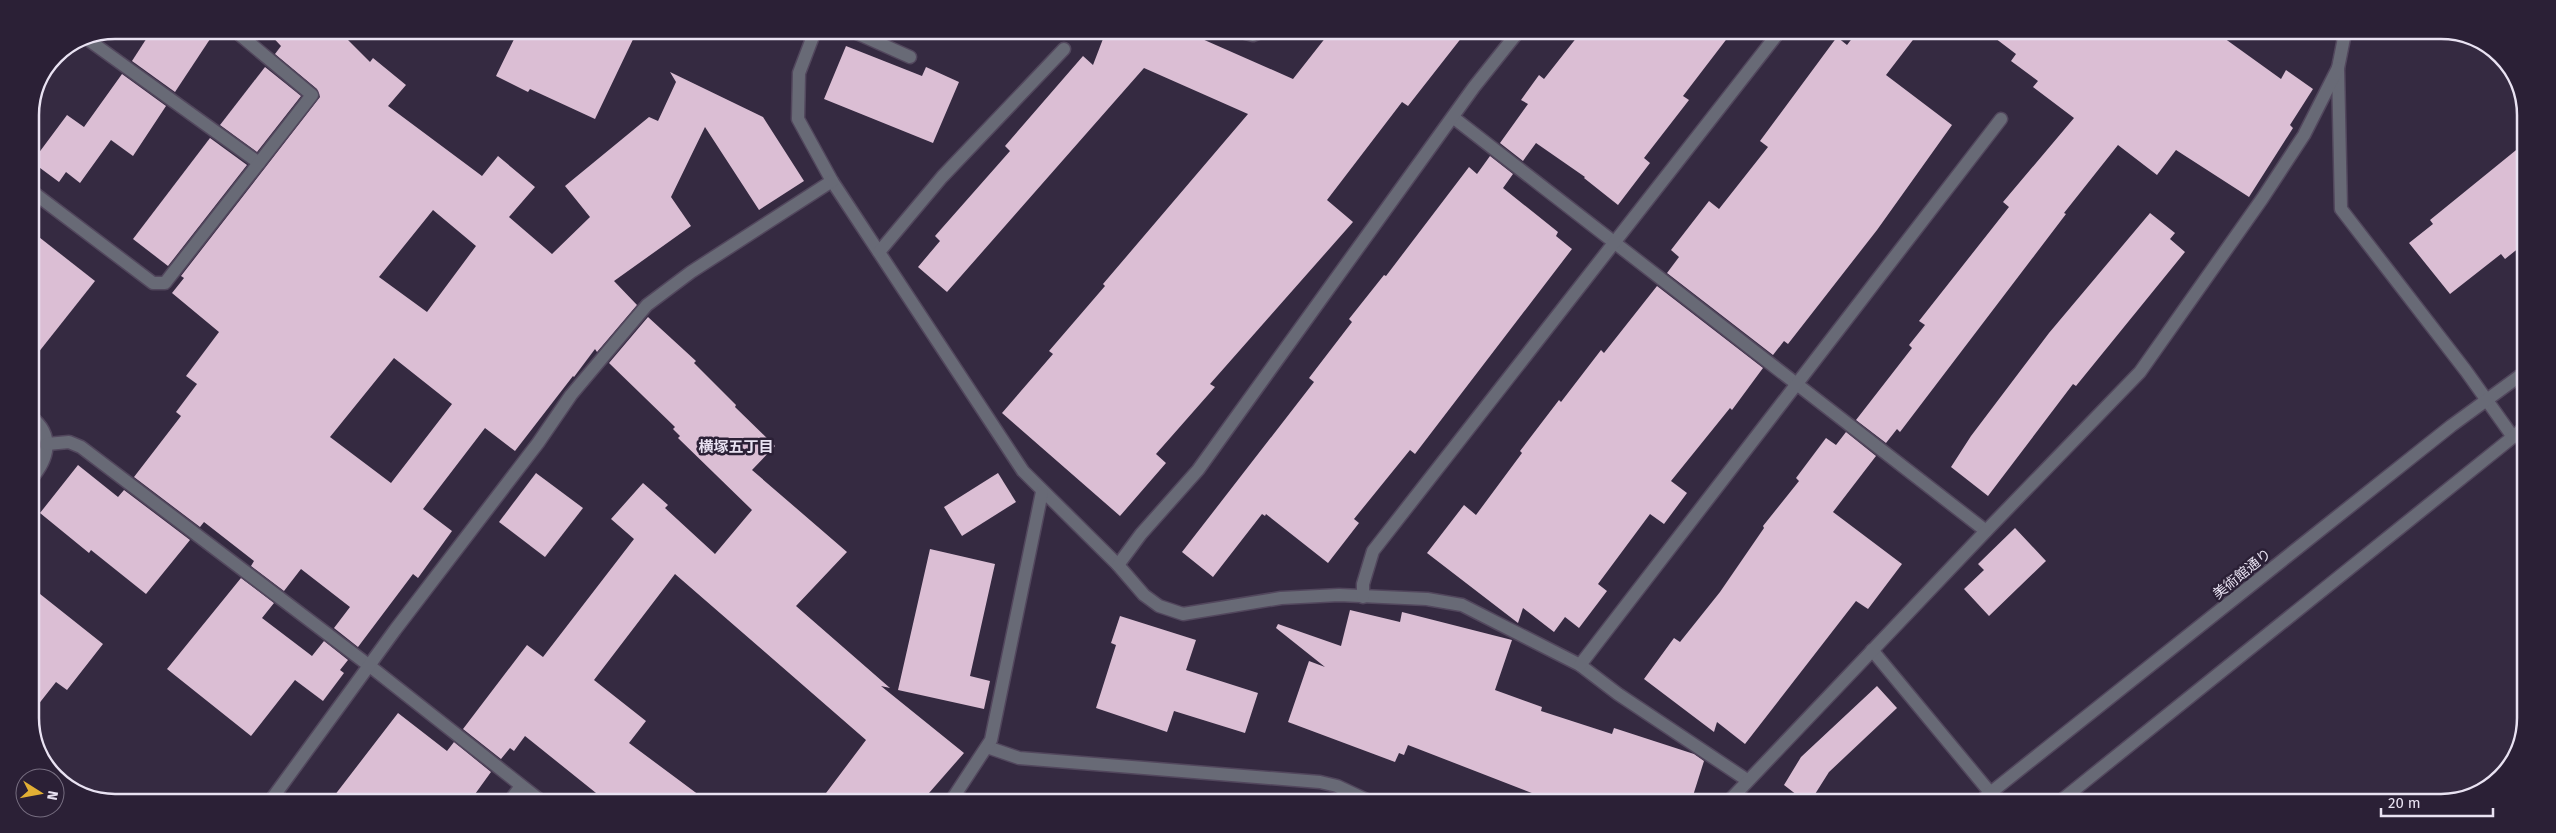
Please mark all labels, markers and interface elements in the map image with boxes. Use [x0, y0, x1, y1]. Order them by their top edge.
district label: 横塚五丁目 [698, 438, 774, 456]
street label: 美術館通り [2209, 545, 2275, 603]
north arrow [15, 768, 65, 818]
scale bar [2381, 786, 2494, 818]
text: N [43, 789, 62, 802]
text: 20 m [2388, 794, 2421, 812]

